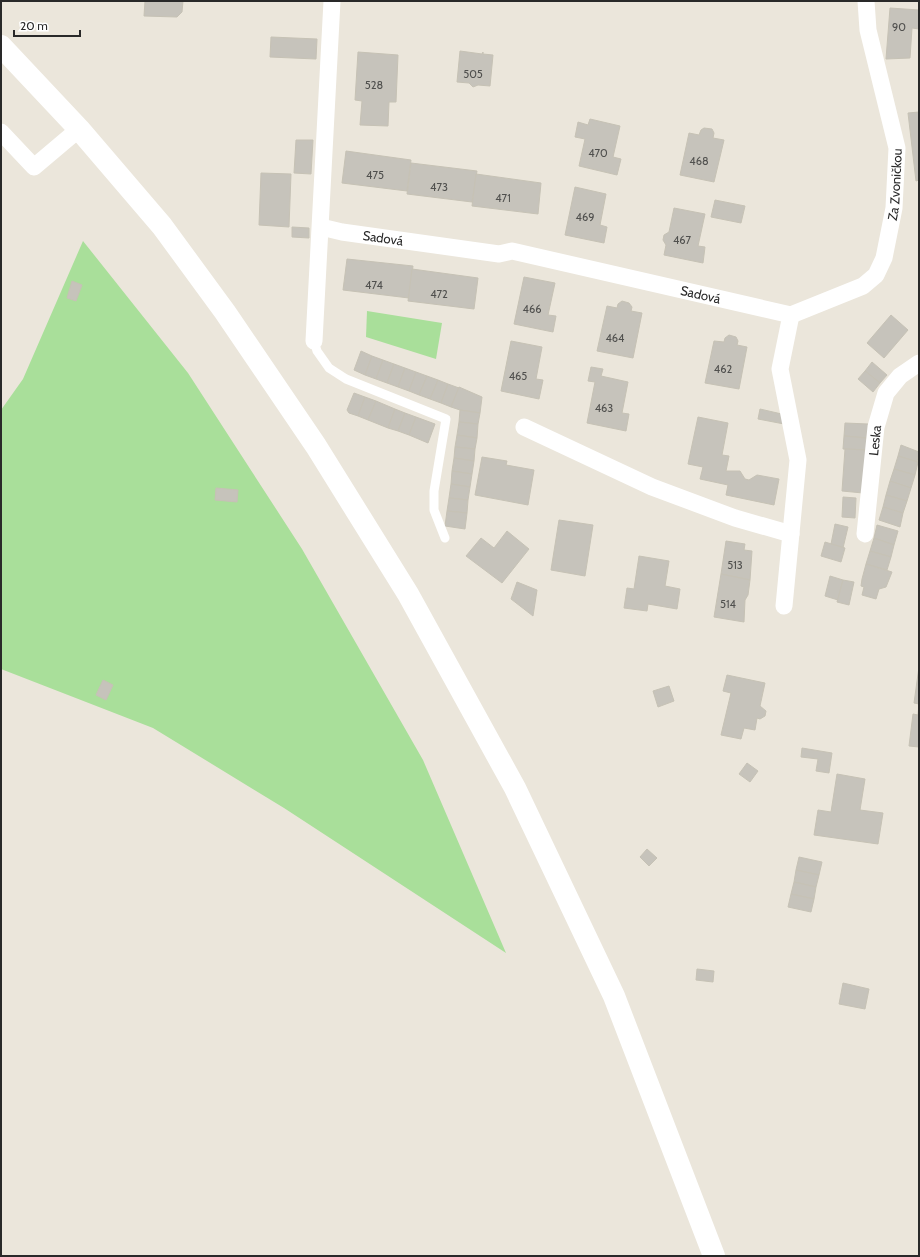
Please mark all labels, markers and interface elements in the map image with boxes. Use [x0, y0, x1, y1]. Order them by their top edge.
scale bar [14, 12, 80, 38]
text: 20 m [20, 18, 48, 33]
house number: 90 [892, 20, 906, 34]
house number: 505 [463, 67, 483, 81]
house number: 528 [365, 78, 383, 92]
house number: 470 [588, 146, 608, 160]
street label: Za Zvoničkou [884, 148, 905, 222]
house number: 468 [689, 154, 709, 168]
house number: 475 [366, 168, 384, 182]
house number: 473 [430, 180, 448, 194]
house number: 471 [495, 191, 511, 205]
house number: 469 [576, 210, 594, 224]
street label: Sadová [362, 227, 405, 249]
house number: 467 [673, 233, 691, 247]
house number: 474 [365, 278, 384, 292]
street label: Sadová [679, 282, 723, 307]
house number: 472 [430, 287, 448, 301]
house number: 466 [523, 302, 541, 316]
house number: 464 [606, 331, 625, 345]
house number: 462 [714, 362, 732, 376]
house number: 465 [509, 369, 527, 383]
house number: 463 [595, 401, 613, 415]
street label: Leska [865, 424, 884, 456]
house number: 513 [727, 558, 743, 572]
house number: 514 [720, 597, 737, 611]

